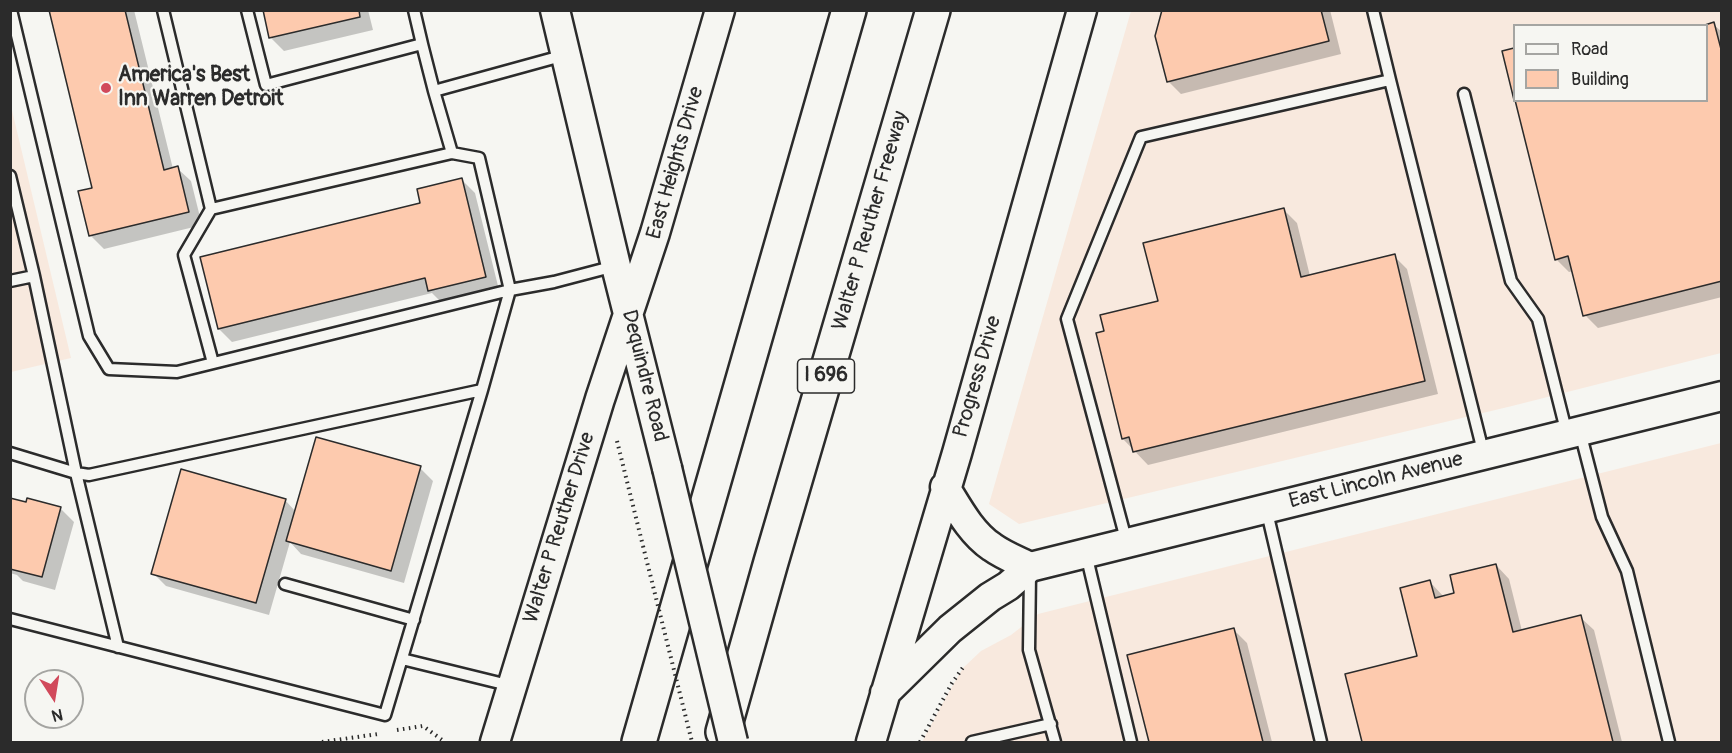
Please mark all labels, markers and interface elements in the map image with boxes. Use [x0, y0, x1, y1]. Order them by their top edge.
legend [1513, 24, 1708, 102]
text: Road [1571, 38, 1608, 61]
place label: America's Best Inn Warren Detroit [118, 63, 283, 113]
text: Building [1571, 68, 1629, 91]
marker: America's Best Inn Warren Detroit [99, 81, 113, 95]
street label: East Heights Drive [642, 84, 710, 242]
street label: Walter P Reuther Freeway [828, 108, 914, 334]
street label: Dequindre Road [615, 307, 673, 445]
street label: Progress Drive [949, 313, 1007, 441]
road number: I 696 [798, 359, 854, 393]
street label: Walter P Reuther Drive [519, 429, 601, 627]
street label: East Lincoln Avenue [1286, 447, 1466, 515]
north arrow [24, 669, 84, 729]
text: N [50, 704, 65, 726]

